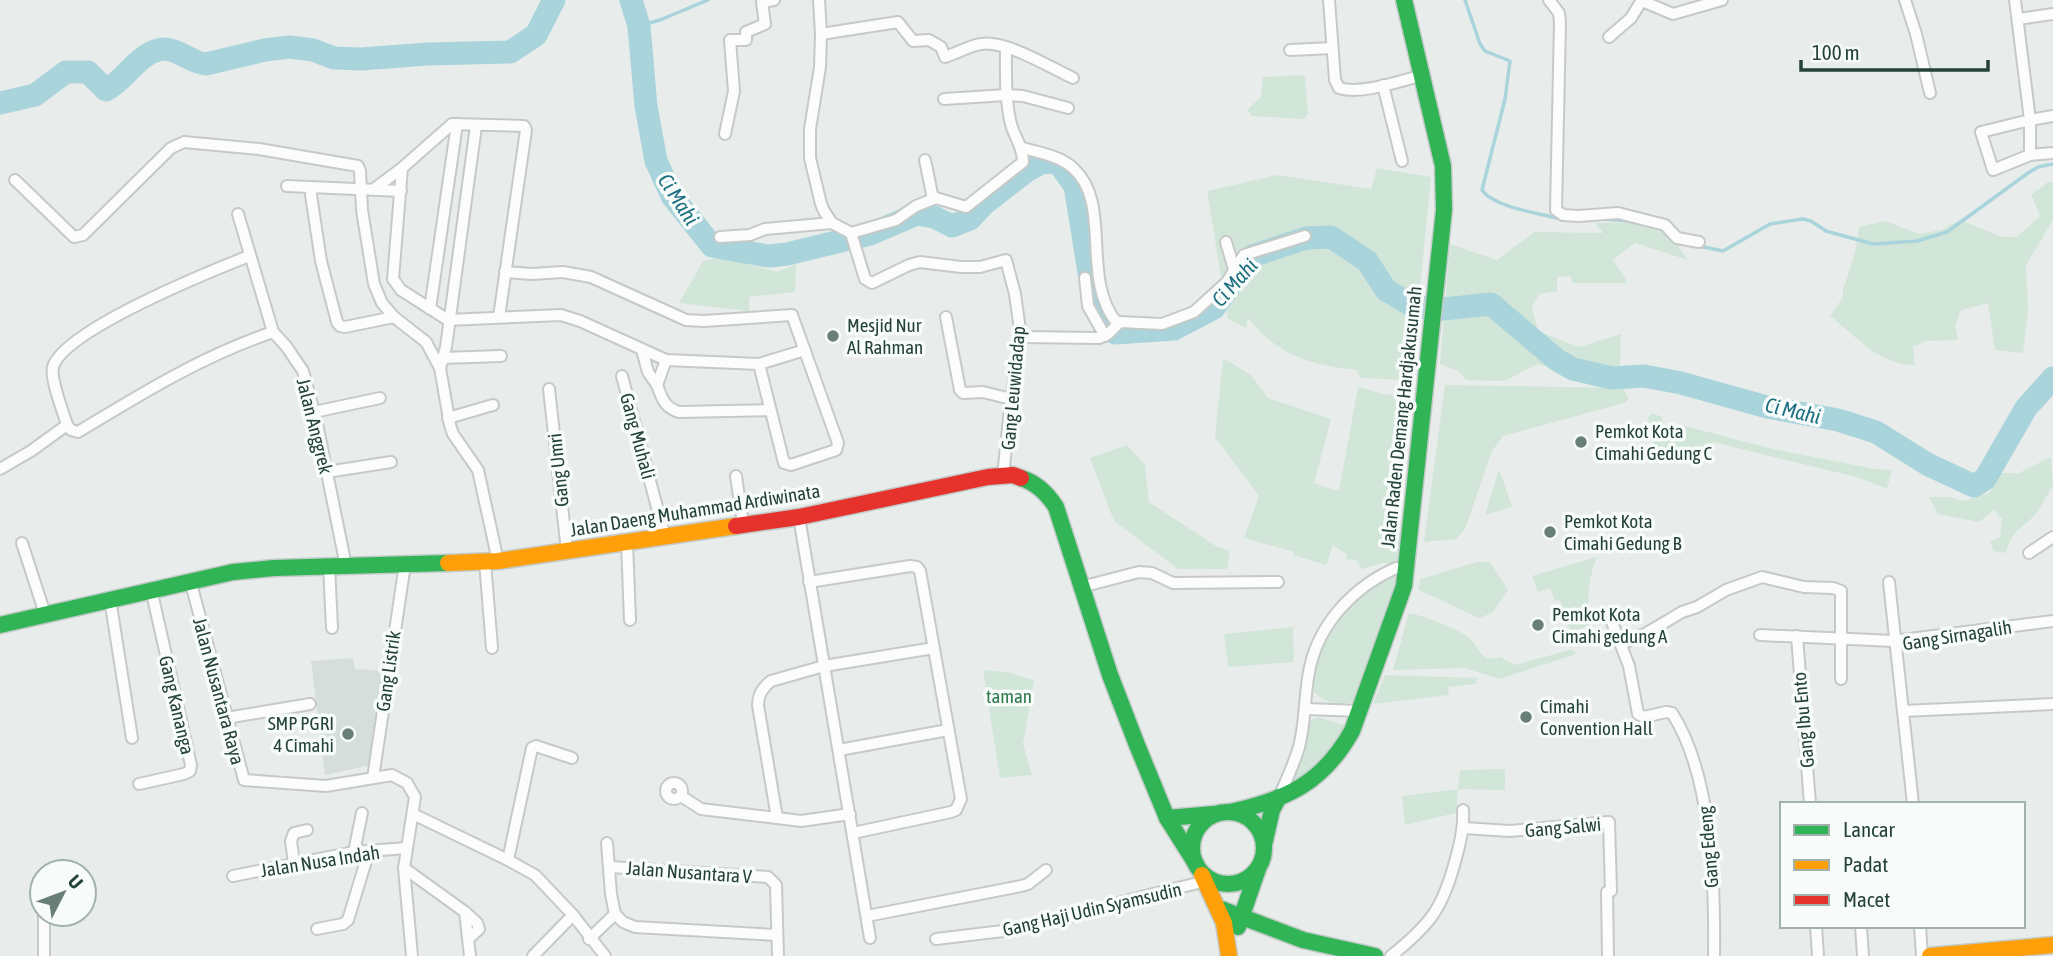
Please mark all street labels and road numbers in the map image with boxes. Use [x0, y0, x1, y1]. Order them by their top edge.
street label: Jalan Raden Demang Hardjakusumah [1376, 285, 1426, 549]
street label: Gang Leuwidadap [997, 325, 1029, 451]
street label: Jalan Anggrek [293, 376, 338, 477]
street label: Gang Muhali [616, 391, 660, 481]
street label: Gang Umri [543, 432, 573, 508]
street label: Jalan Daeng Muhammad Ardiwinata [568, 479, 822, 541]
street label: Jalan Nusantara Raya [189, 615, 249, 767]
street label: Gang Sirnagalih [1901, 616, 2013, 654]
street label: Gang Listrik [371, 629, 405, 713]
street label: Gang Kananga [155, 654, 199, 756]
street label: Gang Ibu Ento [1788, 671, 1818, 769]
street label: Gang Edeng [1693, 804, 1723, 889]
street label: Gang Salwi [1524, 813, 1602, 841]
street label: Jalan Nusa Indah [259, 841, 381, 881]
street label: Jalan Nusantara V [625, 857, 753, 887]
street label: Gang Haji Udin Syamsudin [1000, 878, 1184, 940]

